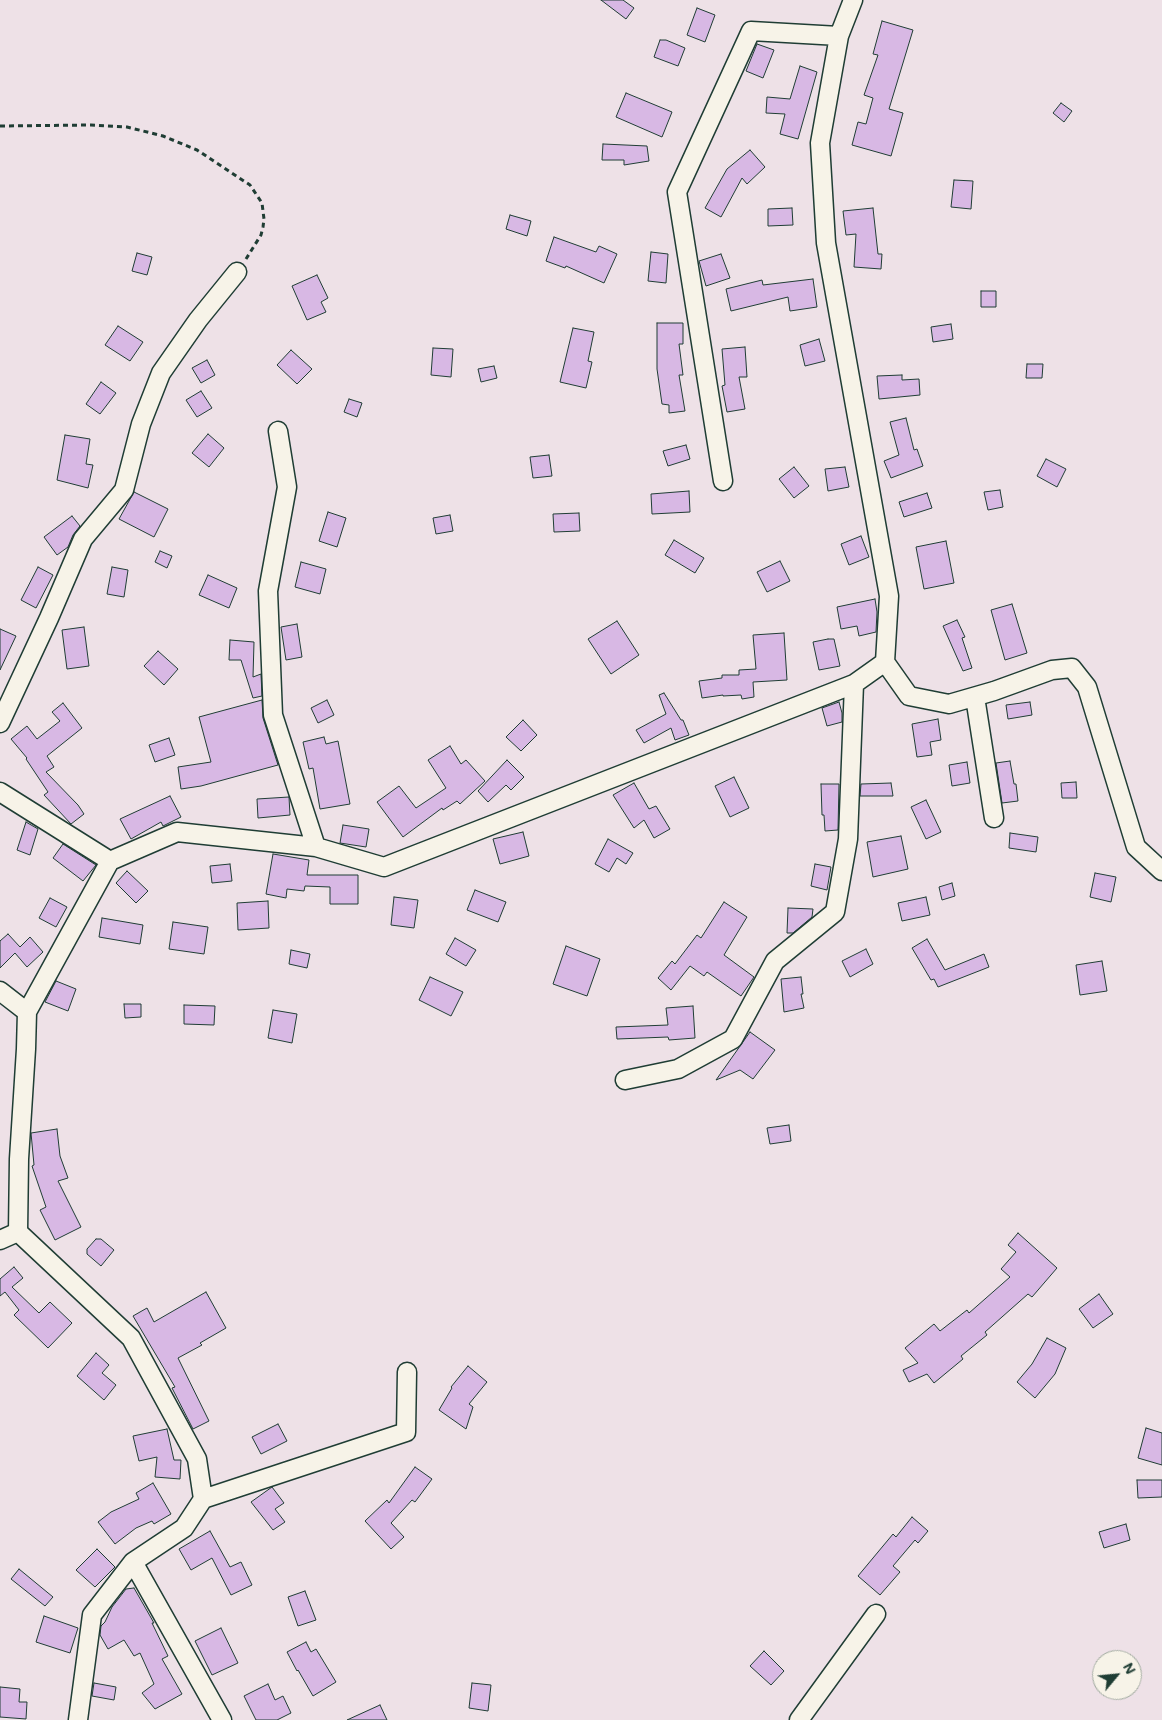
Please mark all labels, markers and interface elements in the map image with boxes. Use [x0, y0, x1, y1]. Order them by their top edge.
north arrow [1092, 1650, 1142, 1700]
text: N [1119, 1659, 1141, 1677]

